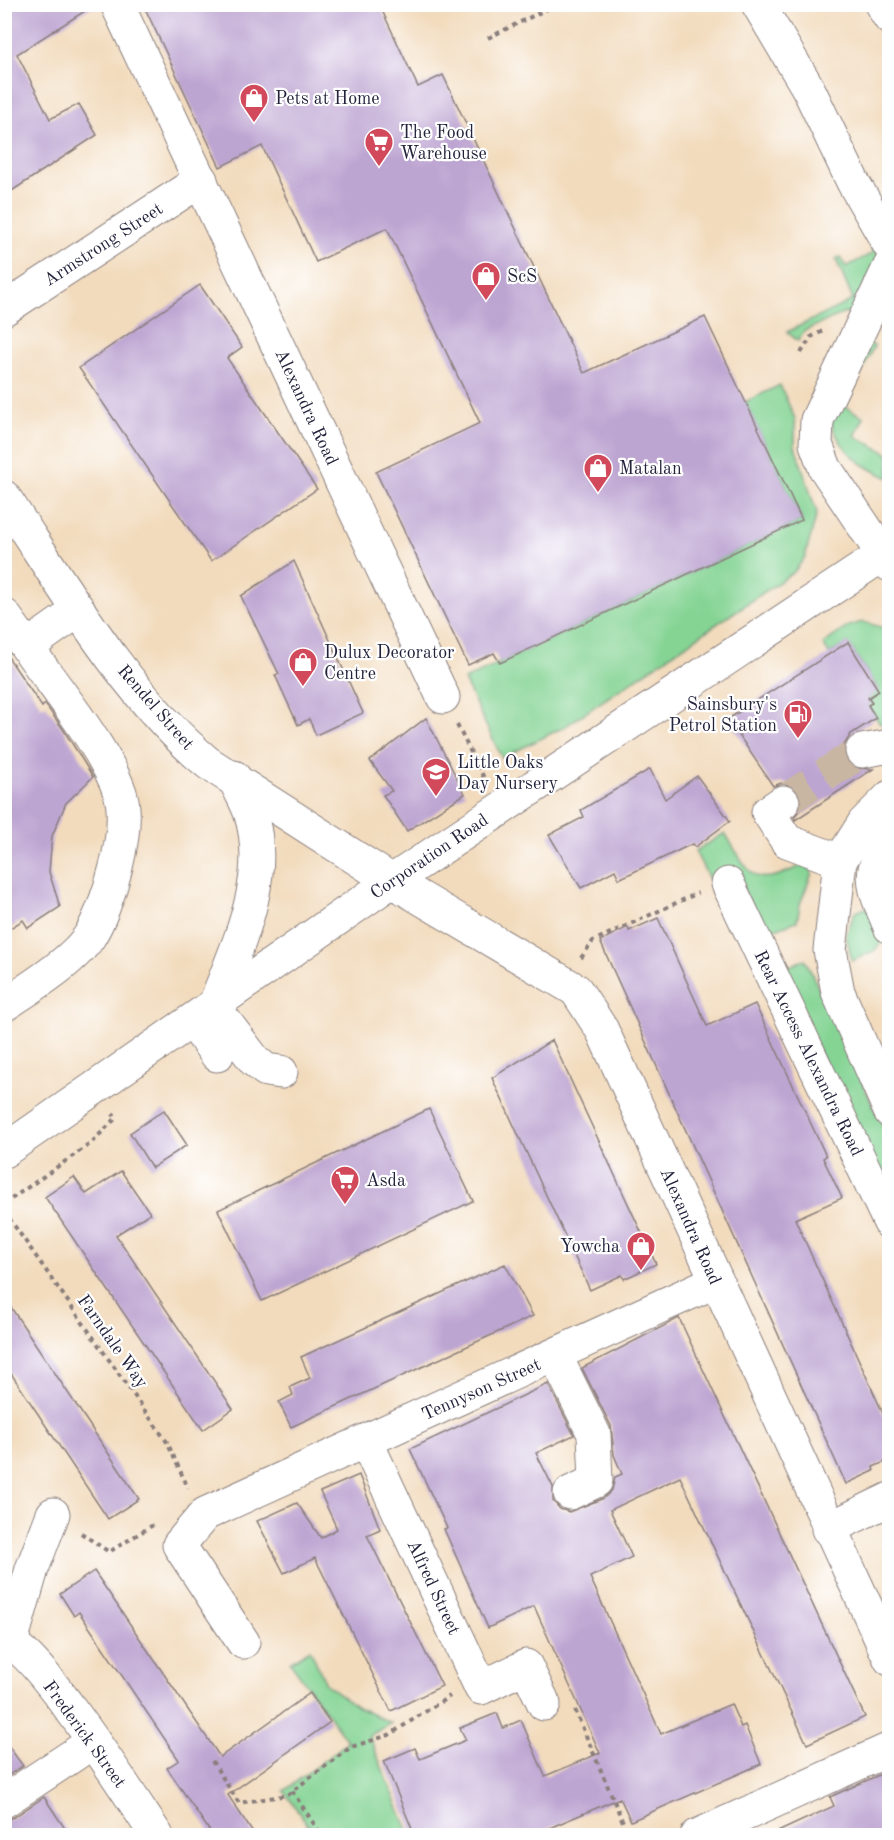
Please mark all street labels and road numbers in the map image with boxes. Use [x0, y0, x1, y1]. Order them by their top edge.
street label: Armstrong Street [41, 200, 166, 290]
street label: Alexandra Road [271, 347, 341, 468]
street label: Rendel Street [114, 662, 197, 754]
street label: Corporation Road [367, 811, 492, 903]
street label: Rear Access Alexandra Road [750, 948, 866, 1159]
street label: Alexandra Road [656, 1165, 724, 1287]
street label: Farndale Way [73, 1292, 151, 1392]
street label: Tennyson Street [419, 1356, 544, 1424]
street label: Alfred Street [403, 1537, 463, 1638]
street label: Frederick Street [39, 1678, 129, 1792]

